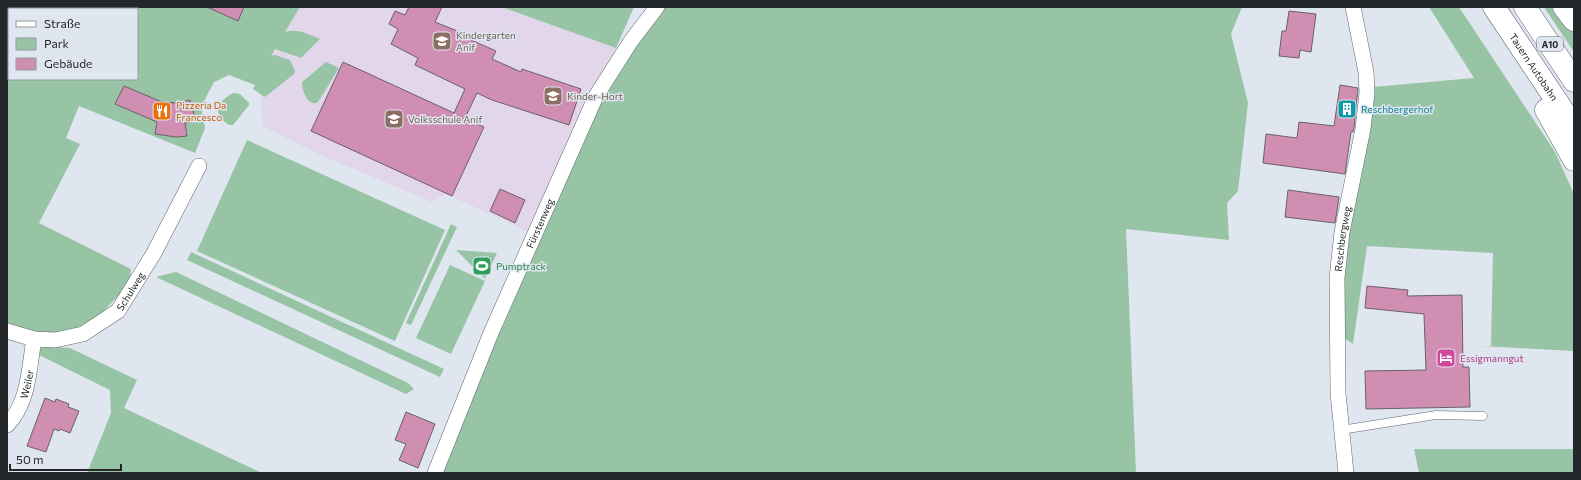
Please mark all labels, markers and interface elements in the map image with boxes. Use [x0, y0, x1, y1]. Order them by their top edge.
legend [8, 8, 138, 80]
text: Straße [44, 16, 80, 30]
place label: Kindergarten Anif [456, 29, 516, 53]
school or university icon: Kindergarten Anif [431, 30, 453, 52]
street label: Tauern Autobahn [1507, 31, 1561, 103]
text: Park [44, 36, 70, 50]
road number: A10 [1537, 37, 1563, 51]
text: Gebäude [44, 56, 92, 70]
school or university icon: Kinder-Hort [542, 85, 564, 107]
place label: Kinder-Hort [567, 90, 623, 102]
building icon: Reschbergerhof [1336, 98, 1358, 120]
place label: Pizzeria Da Francesco [176, 99, 226, 123]
restaurant icon: Pizzeria Da Francesco [151, 100, 173, 122]
place label: Reschbergerhof [1361, 103, 1433, 115]
school or university icon: Volksschule Anif [383, 108, 405, 130]
place label: Volksschule Anif [408, 113, 482, 125]
street label: Fürstenweg [523, 196, 556, 250]
street label: Reschbergweg [1332, 204, 1353, 272]
sports icon: Pumptrack [471, 255, 493, 277]
place label: Pumptrack [496, 260, 547, 272]
street label: Schulweg [114, 269, 147, 313]
hotel icon: Essigmanngut [1435, 347, 1457, 369]
place label: Essigmanngut [1460, 352, 1524, 364]
street label: Weiler [17, 369, 36, 400]
scale bar [10, 446, 121, 472]
text: 50 m [16, 452, 44, 466]

